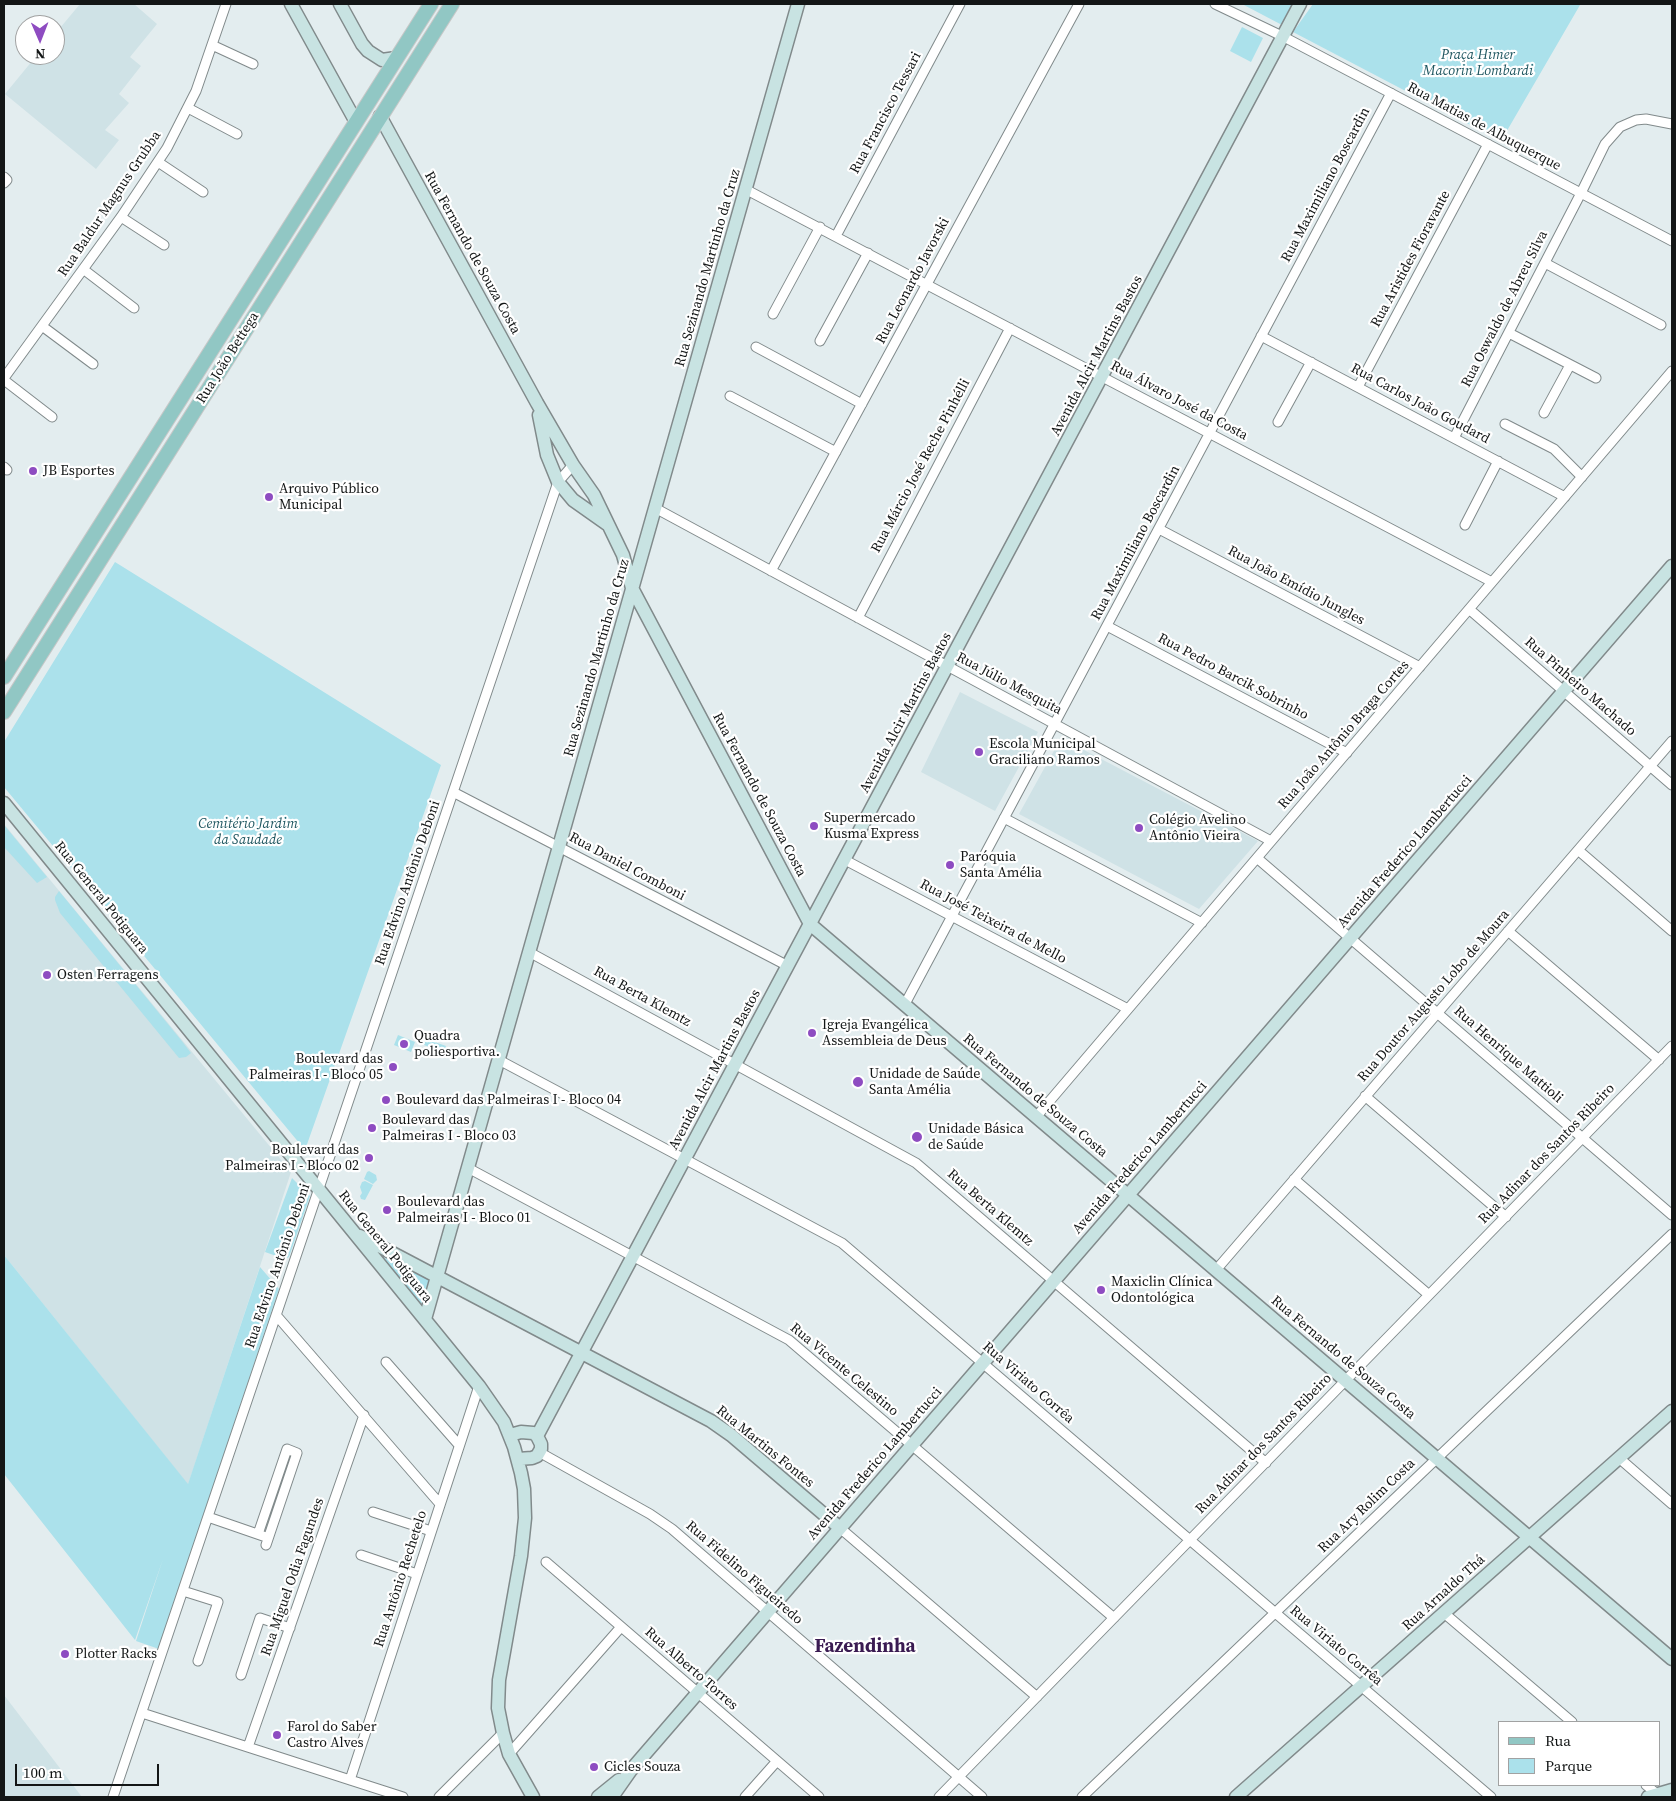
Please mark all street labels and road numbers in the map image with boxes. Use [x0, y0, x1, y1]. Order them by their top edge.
street label: Rua Francisco Tessari [847, 49, 925, 177]
street label: Rua Matias de Albuquerque [1404, 79, 1564, 175]
street label: Rua Maximiliano Boscardin [1278, 105, 1374, 265]
street label: Rua Baldur Magnus Grubba [55, 128, 165, 280]
street label: Rua Sezinando Martinho da Cruz [672, 167, 744, 369]
street label: Rua Fernando de Souza Costa [420, 169, 524, 337]
street label: Rua Aristides Fioravante [1368, 188, 1454, 330]
street label: Rua Leonardo Javorski [873, 215, 953, 347]
street label: Rua Oswaldo de Abreu Silva [1458, 228, 1552, 390]
street label: Avenida Alcir Martins Bastos [1047, 273, 1147, 439]
street label: Rua João Bettega [193, 309, 263, 407]
street label: Rua Álvaro José da Costa [1107, 358, 1251, 444]
street label: Rua Carlos João Goudard [1348, 360, 1492, 448]
street label: Rua Márcio José Reche Pinhélli [868, 376, 974, 556]
street label: Rua Maximiliano Boscardin [1088, 463, 1184, 623]
street label: Rua João Emídio Jungles [1225, 543, 1367, 629]
street label: Rua Sezinando Martinho da Cruz [561, 557, 633, 759]
street label: Avenida Alcir Martins Bastos [856, 630, 956, 796]
street label: Rua Pedro Barcik Sobrinho [1155, 630, 1311, 724]
street label: Rua Pinheiro Machado [1521, 634, 1639, 740]
street label: Rua Júlio Mesquita [953, 649, 1065, 719]
street label: Rua João Antônio Braga Cortes [1275, 657, 1413, 813]
street label: Rua Fernando de Souza Costa [709, 710, 809, 880]
street label: Avenida Frederico Lambertucci [1334, 772, 1476, 932]
street label: Rua Edvino Antônio Deboni [372, 798, 444, 968]
street label: Rua Daniel Comboni [566, 829, 688, 905]
street label: Rua General Potiguara [50, 838, 152, 958]
street label: Rua José Teixeira de Mello [917, 876, 1069, 968]
street label: Rua Doutor Augusto Lobo de Moura [1355, 906, 1513, 1086]
street label: Rua Berta Klemtz [590, 963, 694, 1031]
street label: Avenida Alcir Martins Bastos [665, 987, 765, 1153]
street label: Rua Henrique Mattioli [1450, 1003, 1566, 1107]
street label: Rua Fernando de Souza Costa [959, 1031, 1111, 1161]
street label: Avenida Frederico Lambertucci [1069, 1078, 1211, 1238]
street label: Rua Adinar dos Santos Ribeiro [1475, 1080, 1619, 1228]
street label: Rua Berta Klemtz [943, 1166, 1037, 1250]
street label: Rua Edvino Antônio Deboni [242, 1181, 314, 1351]
street label: Rua General Potiguara [334, 1187, 436, 1307]
street label: Rua Fernando de Souza Costa [1267, 1293, 1419, 1423]
street label: Rua Vicente Celestino [786, 1320, 902, 1420]
street label: Rua Viriato Corrêa [979, 1339, 1077, 1427]
street label: Rua Adinar dos Santos Ribeiro [1192, 1370, 1336, 1518]
street label: Avenida Frederico Lambertucci [804, 1384, 946, 1544]
street label: Rua Martins Fontes [713, 1402, 817, 1492]
street label: Rua Ary Rolim Costa [1315, 1455, 1419, 1557]
street label: Rua Miguel Odia Fagundes [258, 1496, 328, 1658]
street label: Rua Antônio Rechetelo [371, 1508, 431, 1650]
street label: Rua Fidelino Figueiredo [682, 1518, 806, 1628]
street label: Rua Arnaldo Thá [1399, 1551, 1489, 1635]
street label: Rua Viriato Corrêa [1286, 1602, 1386, 1690]
street label: Rua Alberto Torres [641, 1624, 741, 1714]

